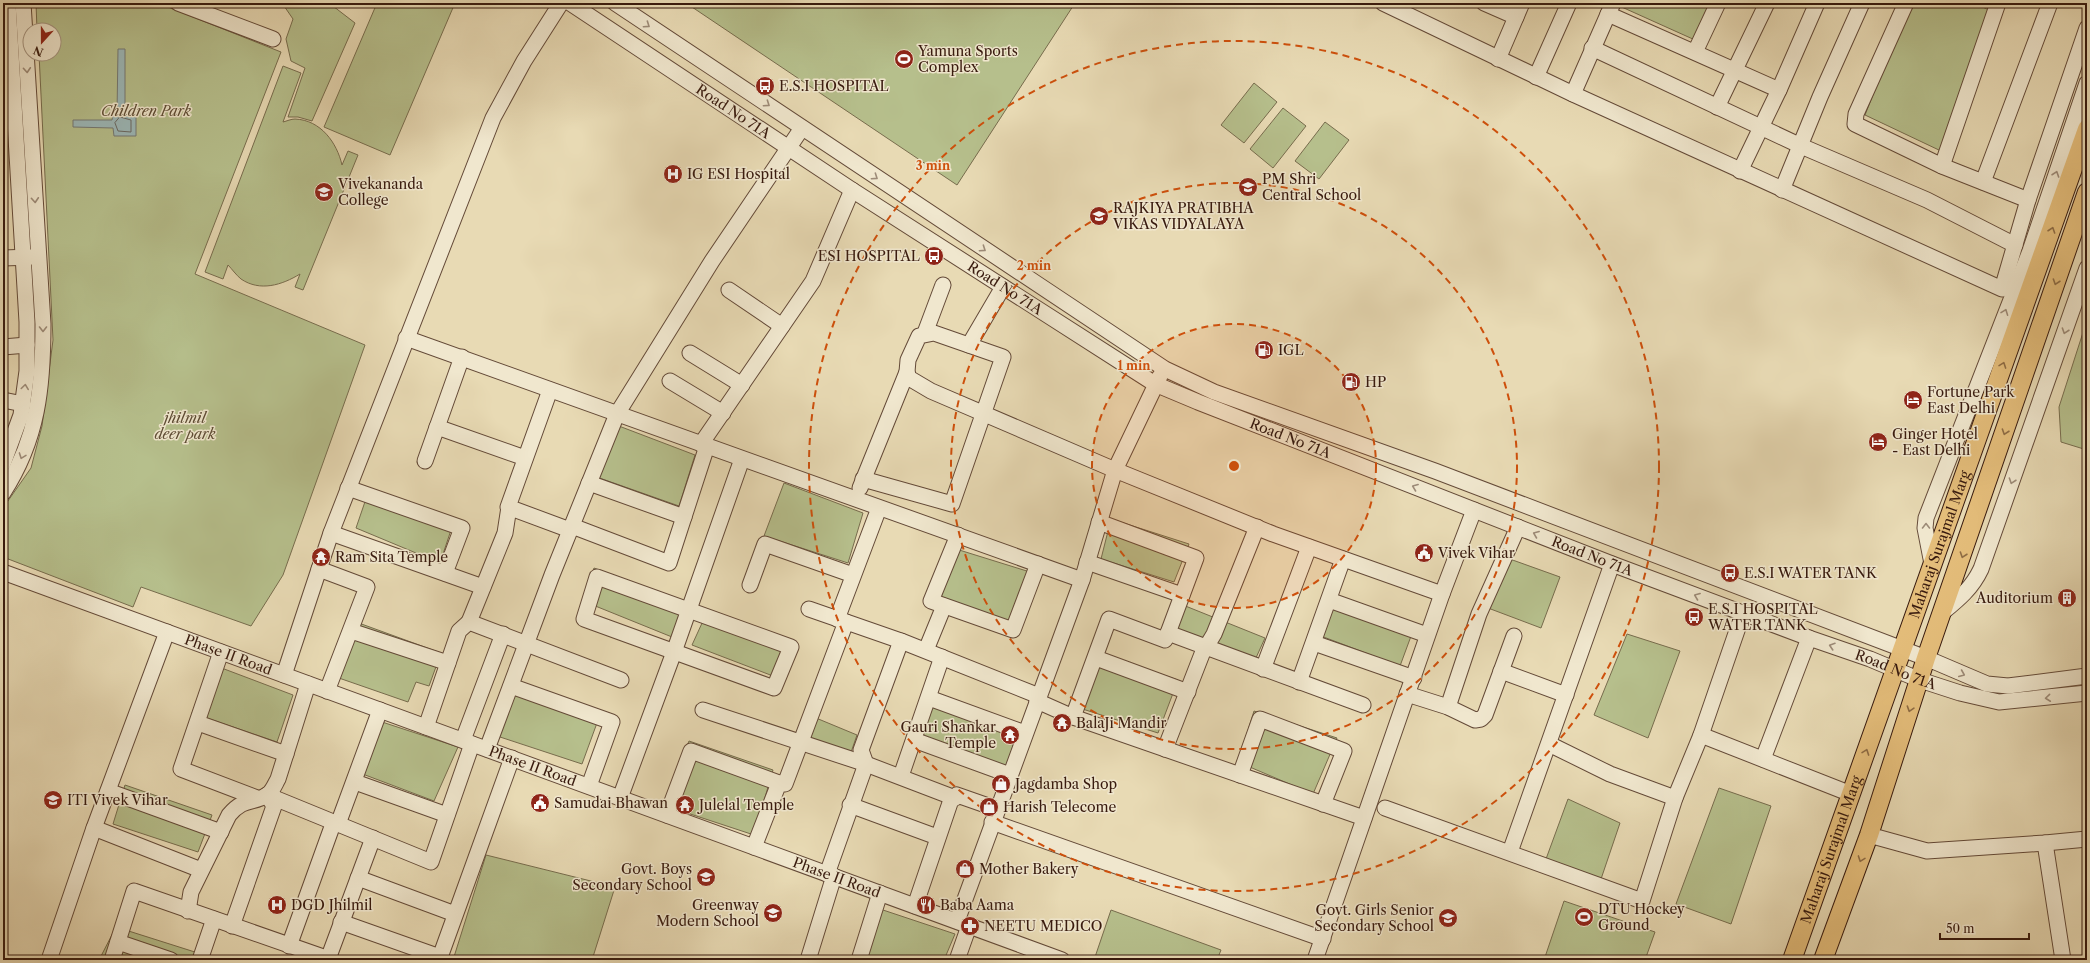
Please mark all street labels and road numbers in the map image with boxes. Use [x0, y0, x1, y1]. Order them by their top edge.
street label: Road No 71A [693, 80, 775, 143]
street label: Road No 71A [964, 257, 1046, 319]
street label: Road No 71A [1247, 414, 1334, 462]
street label: Maharaj Surajmal Marg [1905, 467, 1974, 621]
street label: Road No 71A [1549, 532, 1636, 580]
street label: Phase II Road [182, 630, 275, 679]
street label: Road No 71A [1853, 646, 1939, 694]
street label: Phase II Road [486, 742, 579, 790]
street label: Maharaj Surajmal Marg [1797, 773, 1866, 926]
street label: Phase II Road [790, 853, 884, 902]

